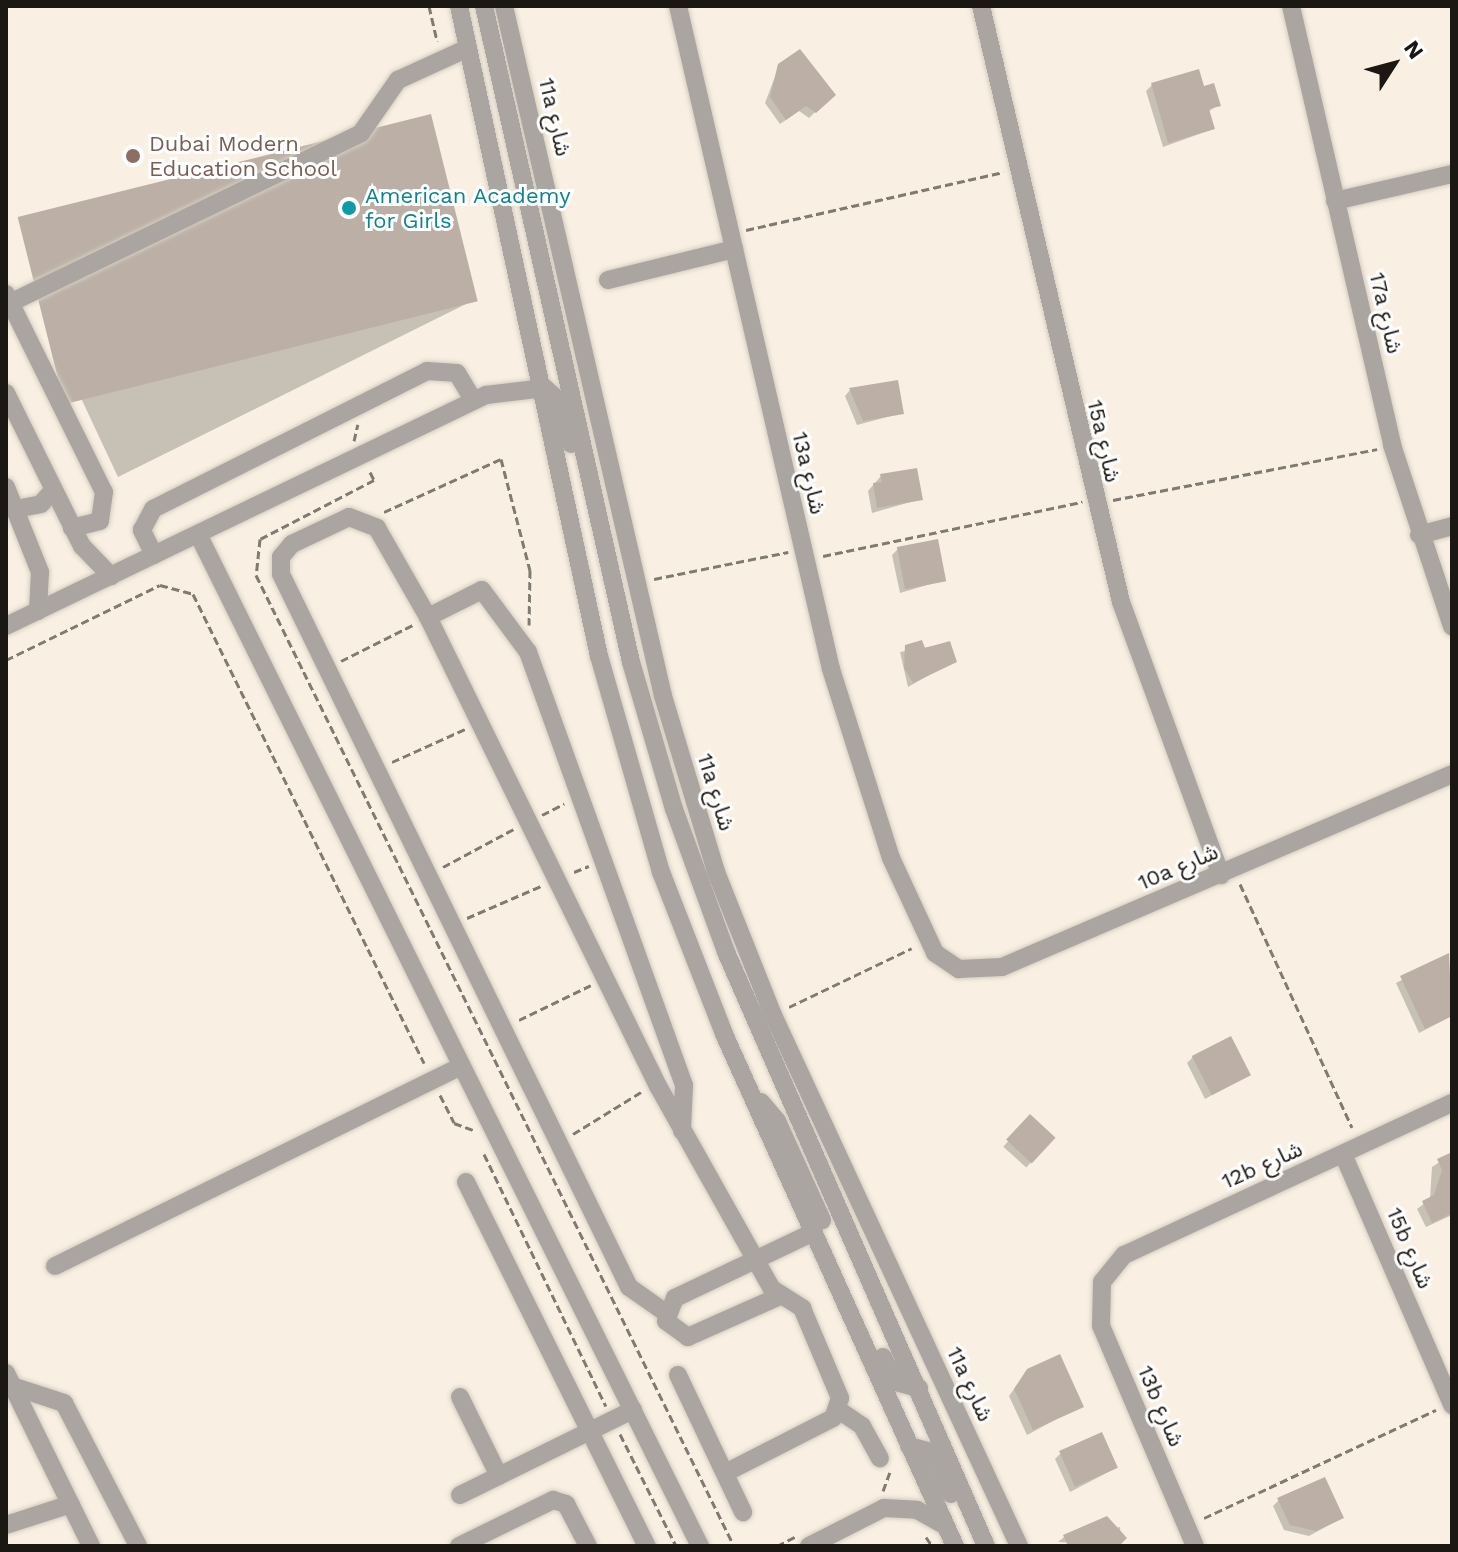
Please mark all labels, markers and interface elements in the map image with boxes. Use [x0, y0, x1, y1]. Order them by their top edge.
north arrow [1354, 24, 1434, 104]
text: N [1399, 36, 1429, 64]
street label: 11a شارع [533, 75, 577, 159]
place label: Dubai Modern Education School [149, 130, 337, 182]
marker: Dubai Modern Education School [124, 147, 142, 165]
place label: American Academy for Girls [365, 182, 571, 234]
marker: American Academy for Girls [340, 199, 358, 217]
street label: 17a شارع [1364, 270, 1408, 356]
street label: 15a شارع [1082, 397, 1126, 485]
street label: 13a شارع [787, 429, 831, 517]
street label: 11a شارع [692, 750, 740, 834]
street label: 10a شارع [1134, 838, 1222, 896]
street label: 12b شارع [1218, 1136, 1306, 1194]
street label: 15b شارع [1381, 1203, 1439, 1293]
street label: 11a شارع [941, 1342, 999, 1426]
street label: 13b شارع [1132, 1361, 1190, 1451]

